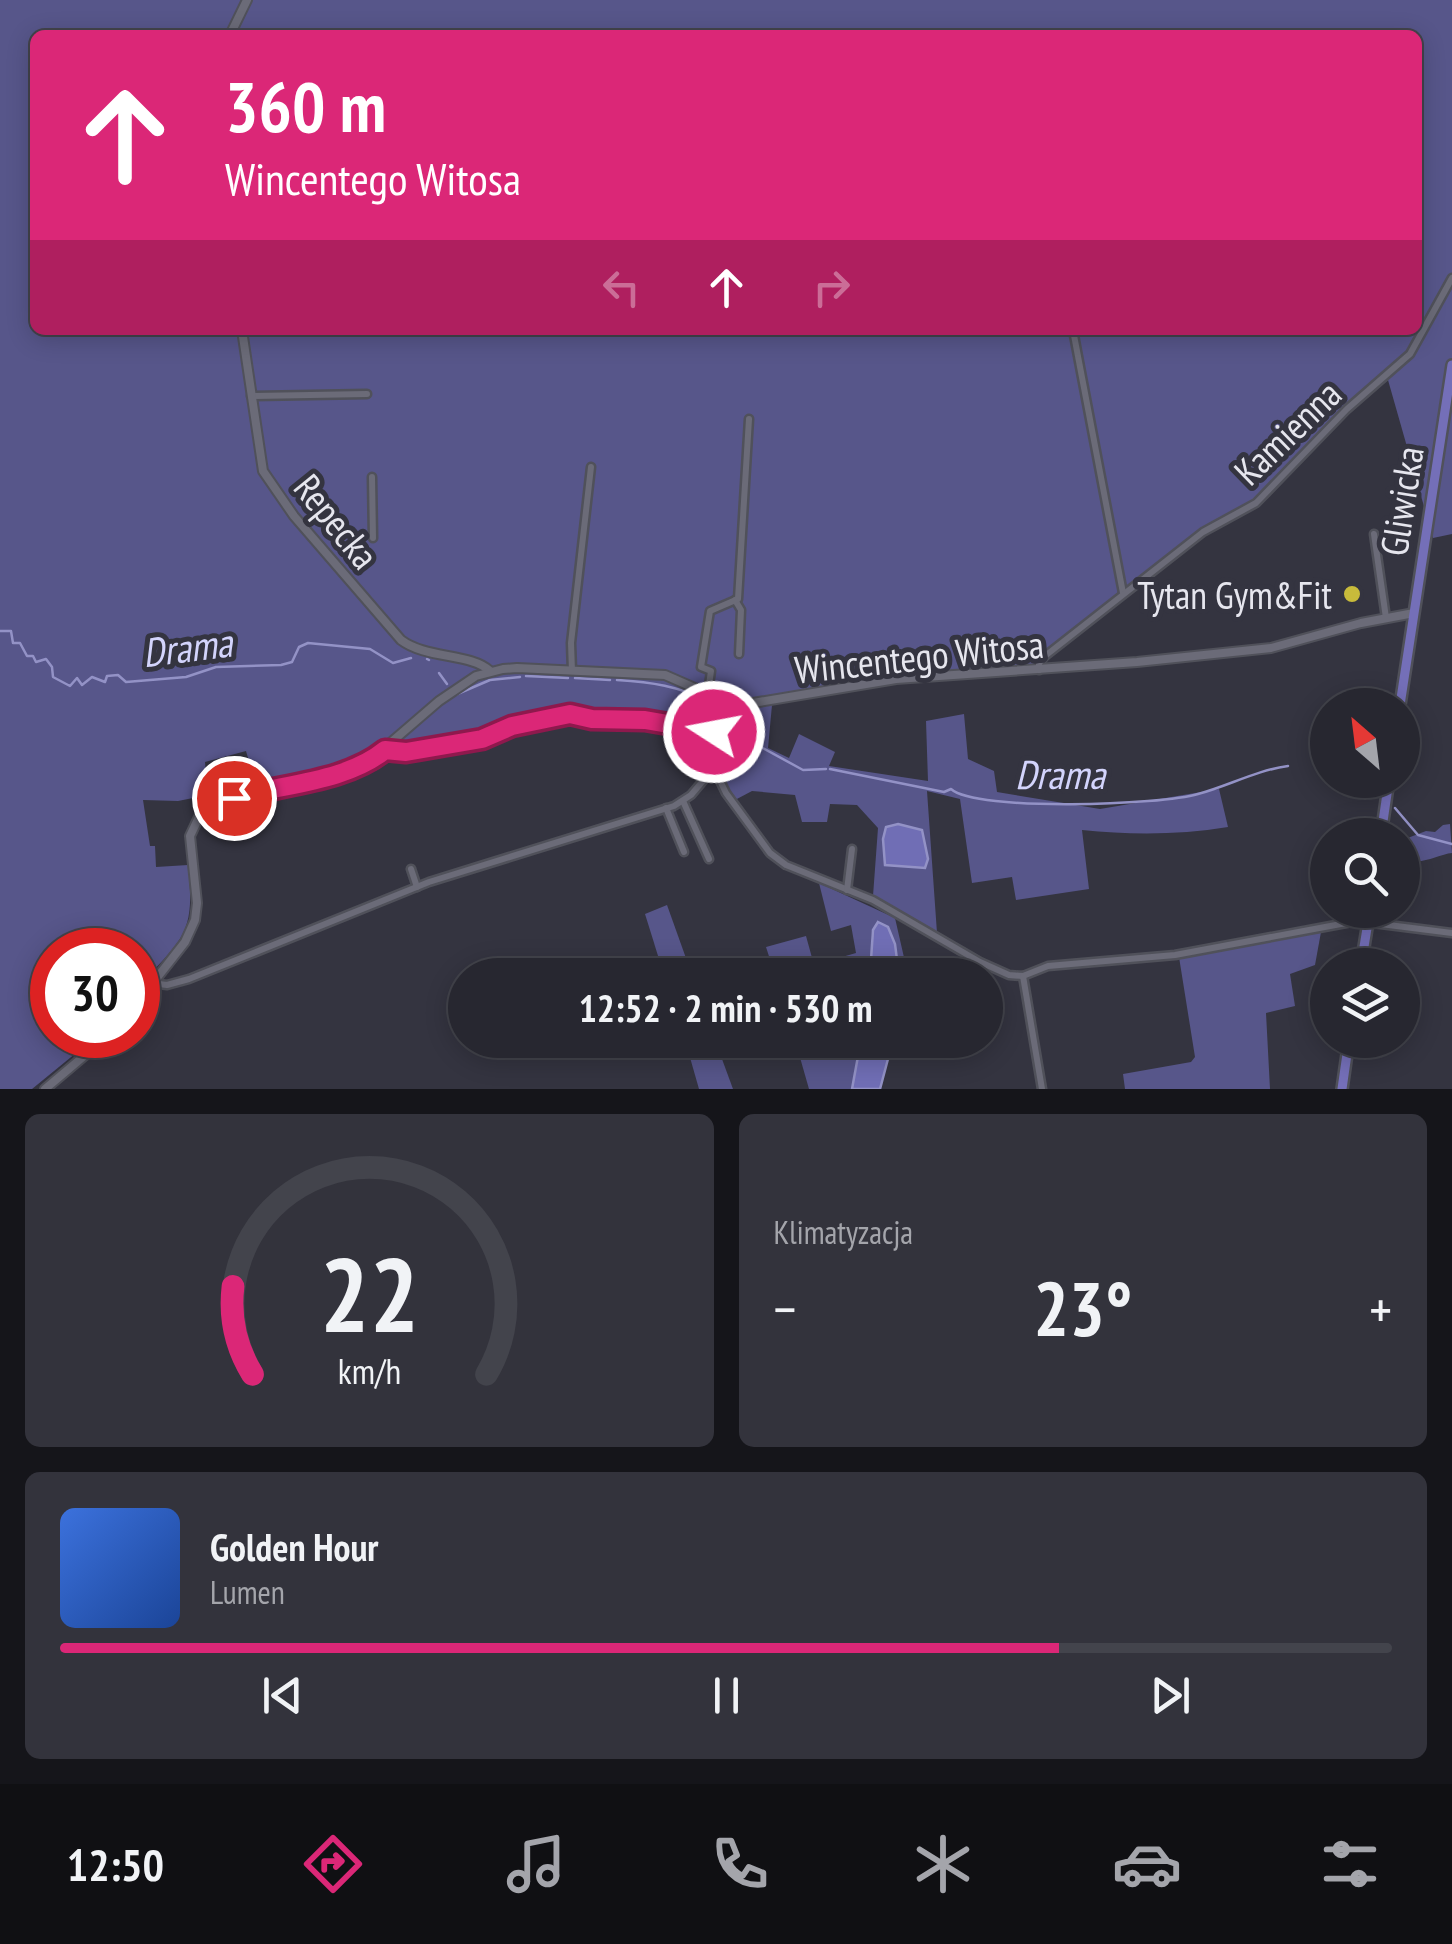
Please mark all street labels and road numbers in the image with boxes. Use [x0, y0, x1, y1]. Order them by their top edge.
street label: Kamienna [1223, 369, 1351, 495]
street label: Gliwicka [1368, 443, 1434, 559]
street label: Repecka [284, 464, 390, 578]
street label: Wincentego Witosa [792, 619, 1046, 693]

